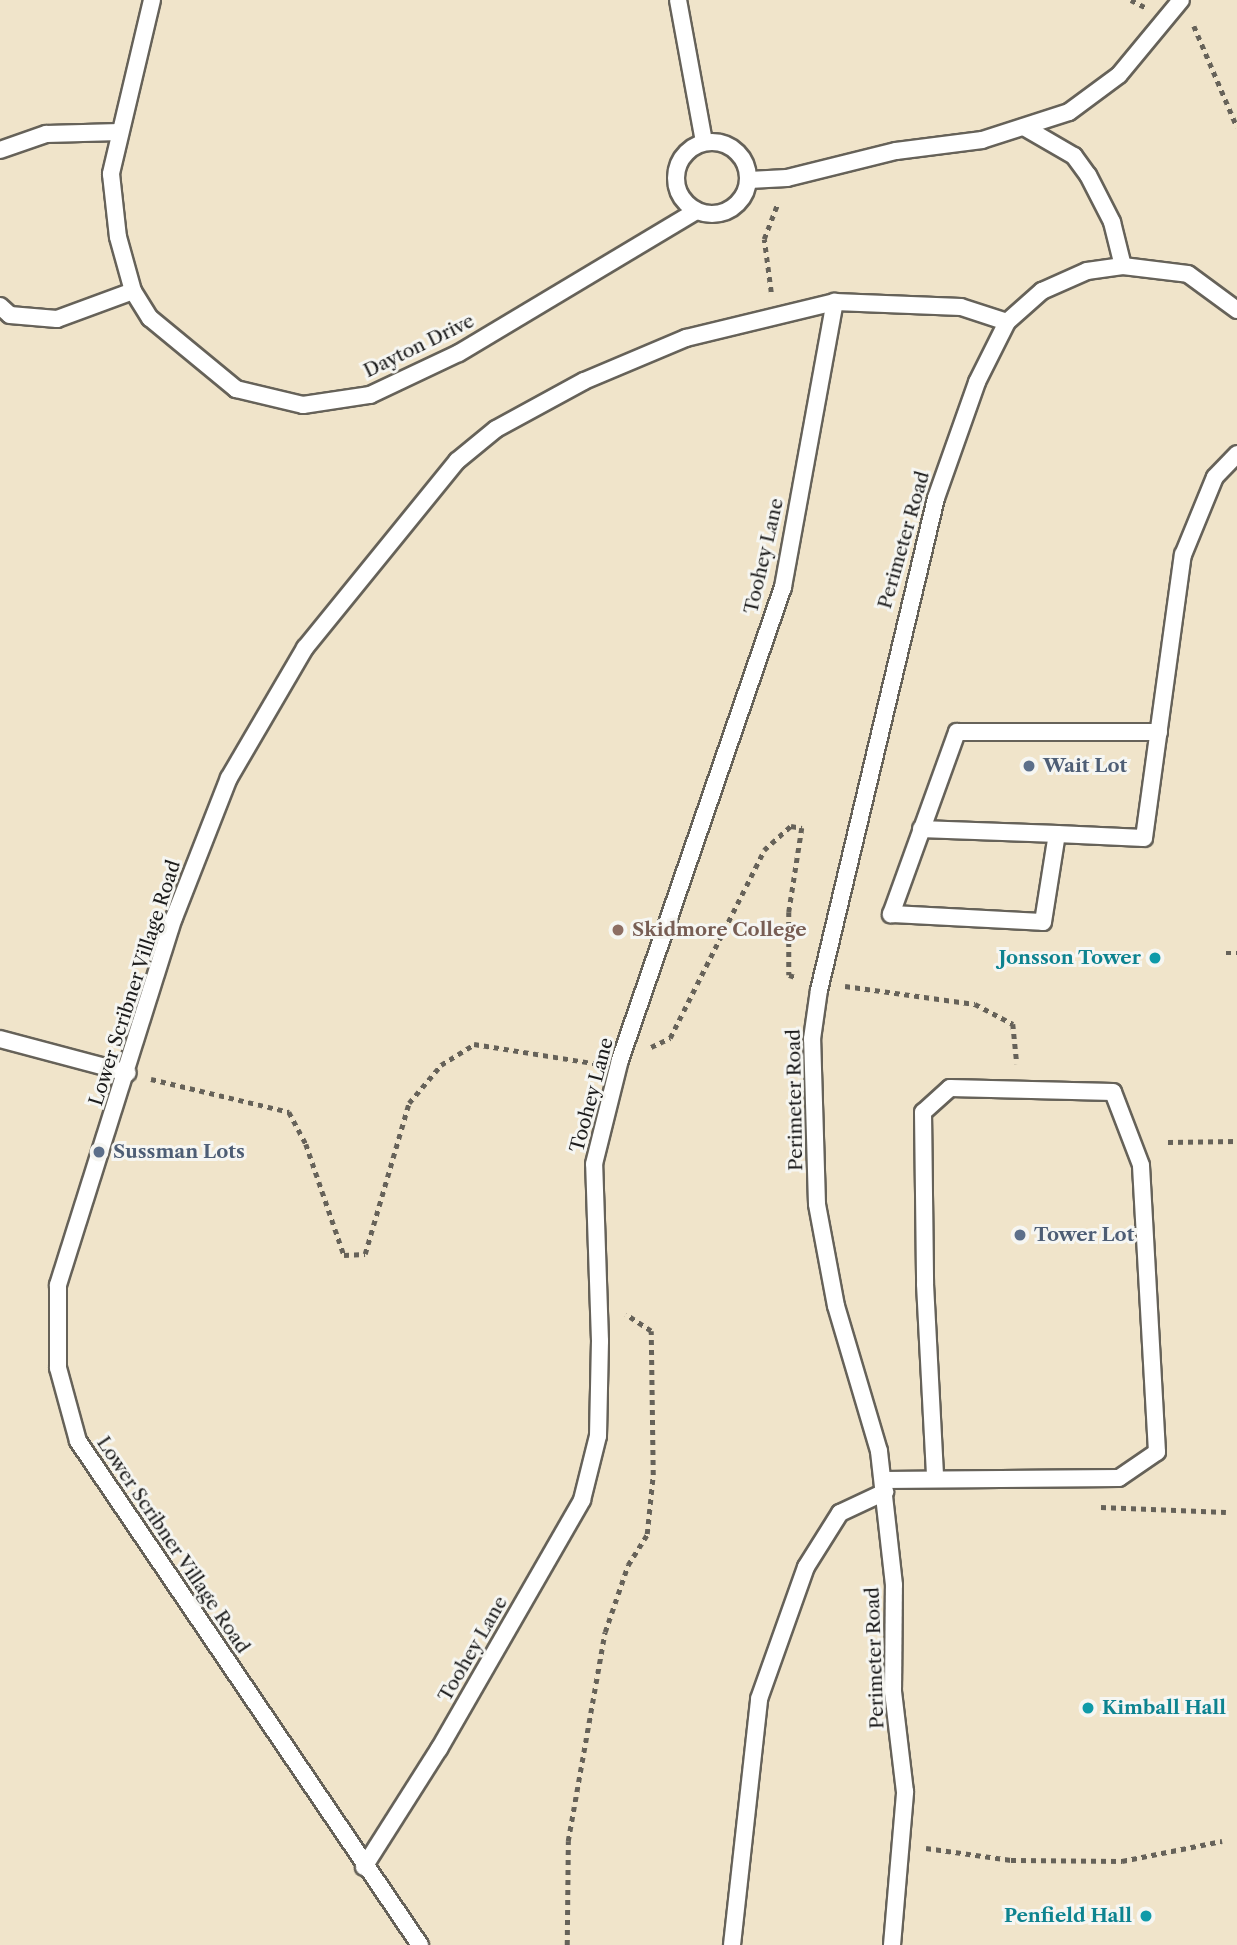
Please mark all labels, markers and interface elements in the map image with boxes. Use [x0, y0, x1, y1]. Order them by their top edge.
street label: Dayton Drive [360, 309, 478, 383]
street label: Perimeter Road [873, 469, 935, 611]
street label: Toohey Lane [740, 496, 788, 616]
place label: Wait Lot [1043, 755, 1127, 777]
marker: Wait Lot [1021, 758, 1037, 774]
street label: Lower Scribner Village Road [84, 857, 186, 1109]
place label: Skidmore College [632, 919, 807, 941]
marker: Skidmore College [610, 922, 626, 938]
place label: Jonsson Tower [998, 947, 1141, 969]
marker: Jonsson Tower [1147, 950, 1163, 966]
street label: Perimeter Road [782, 1029, 808, 1171]
street label: Toohey Lane [566, 1035, 618, 1155]
place label: Sussman Lots [113, 1141, 245, 1163]
marker: Sussman Lots [91, 1144, 107, 1160]
place label: Tower Lot [1034, 1224, 1135, 1246]
marker: Tower Lot [1012, 1227, 1028, 1243]
street label: Lower Scribner Village Road [91, 1432, 255, 1658]
street label: Perimeter Road [861, 1587, 889, 1729]
street label: Toohey Lane [434, 1592, 512, 1706]
place label: Kimball Hall [1102, 1697, 1226, 1719]
marker: Kimball Hall [1080, 1700, 1096, 1716]
place label: Penfield Hall [1004, 1905, 1132, 1927]
marker: Penfield Hall [1138, 1908, 1154, 1924]

